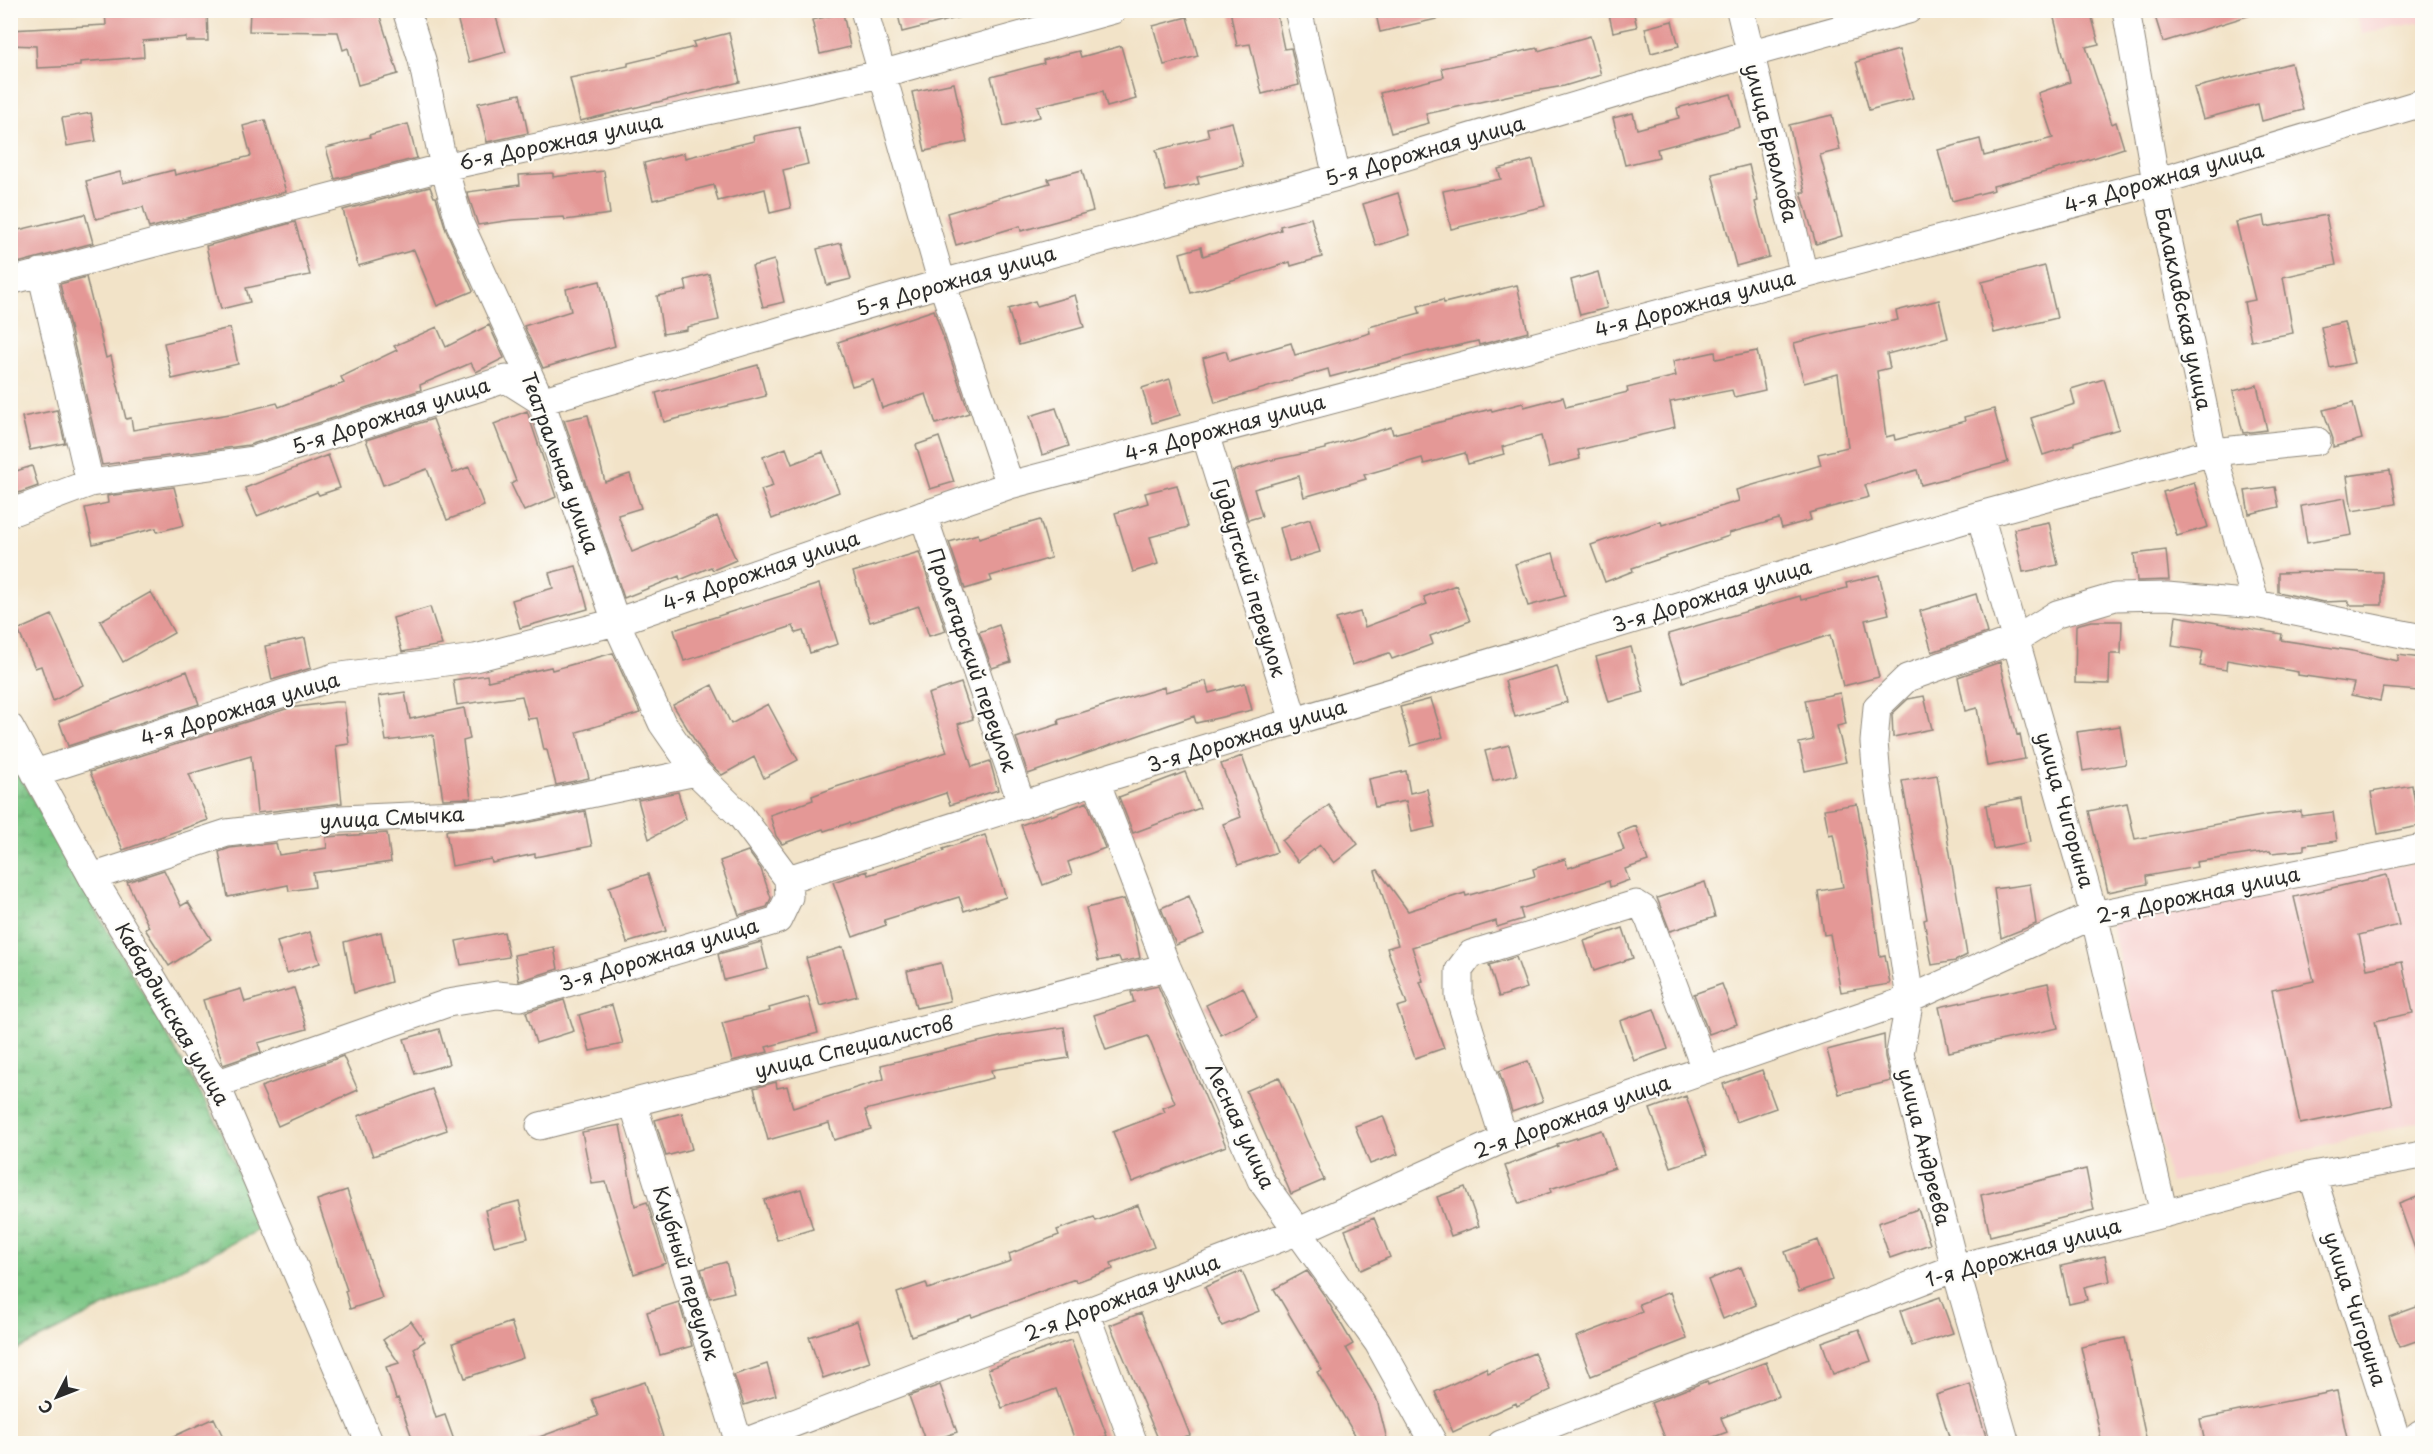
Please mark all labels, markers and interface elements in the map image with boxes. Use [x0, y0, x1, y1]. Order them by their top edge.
street label: улица Брюллова [1738, 60, 1806, 226]
street label: 6-я Дорожная улица [456, 105, 666, 177]
street label: 5-я Дорожная улица [1322, 107, 1528, 193]
street label: 4-я Дорожная улица [2060, 134, 2267, 220]
street label: Балаклавская улица [2148, 205, 2220, 413]
street label: 5-я Дорожная улица [853, 237, 1059, 323]
street label: 4-я Дорожная улица [1591, 262, 1799, 344]
street label: Театральная улица [514, 368, 608, 558]
street label: 5-я Дорожная улица [288, 369, 494, 461]
street label: 4-я Дорожная улица [1121, 386, 1329, 468]
street label: Гудаутский переулок [1205, 475, 1294, 681]
street label: 4-я Дорожная улица [658, 522, 864, 618]
street label: Пролетарский переулок [920, 544, 1025, 776]
street label: 3-я Дорожная улица [1609, 550, 1815, 640]
street label: 4-я Дорожная улица [137, 663, 343, 753]
street label: 3-я Дорожная улица [1144, 690, 1350, 780]
street label: улица Чигорина [2029, 728, 2103, 892]
street label: улица Смычка [319, 798, 465, 836]
street label: 2-я Дорожная улица [2093, 858, 2303, 930]
street label: 3-я Дорожная улица [556, 909, 762, 999]
street label: Кабардинская улица [108, 916, 238, 1111]
street label: улица Специалистов [751, 1007, 956, 1085]
street label: Лесная улица [1199, 1058, 1283, 1194]
street label: улица Андреева [1891, 1065, 1959, 1229]
street label: 2-я Дорожная улица [1469, 1066, 1675, 1166]
street label: Клубный переулок [646, 1181, 728, 1364]
street label: 1-я Дорожная улица [1921, 1210, 2124, 1294]
street label: улица Чигорина [2317, 1228, 2395, 1390]
street label: 2-я Дорожная улица [1020, 1246, 1224, 1348]
north arrow [27, 1367, 87, 1427]
text: С [32, 1395, 58, 1420]

